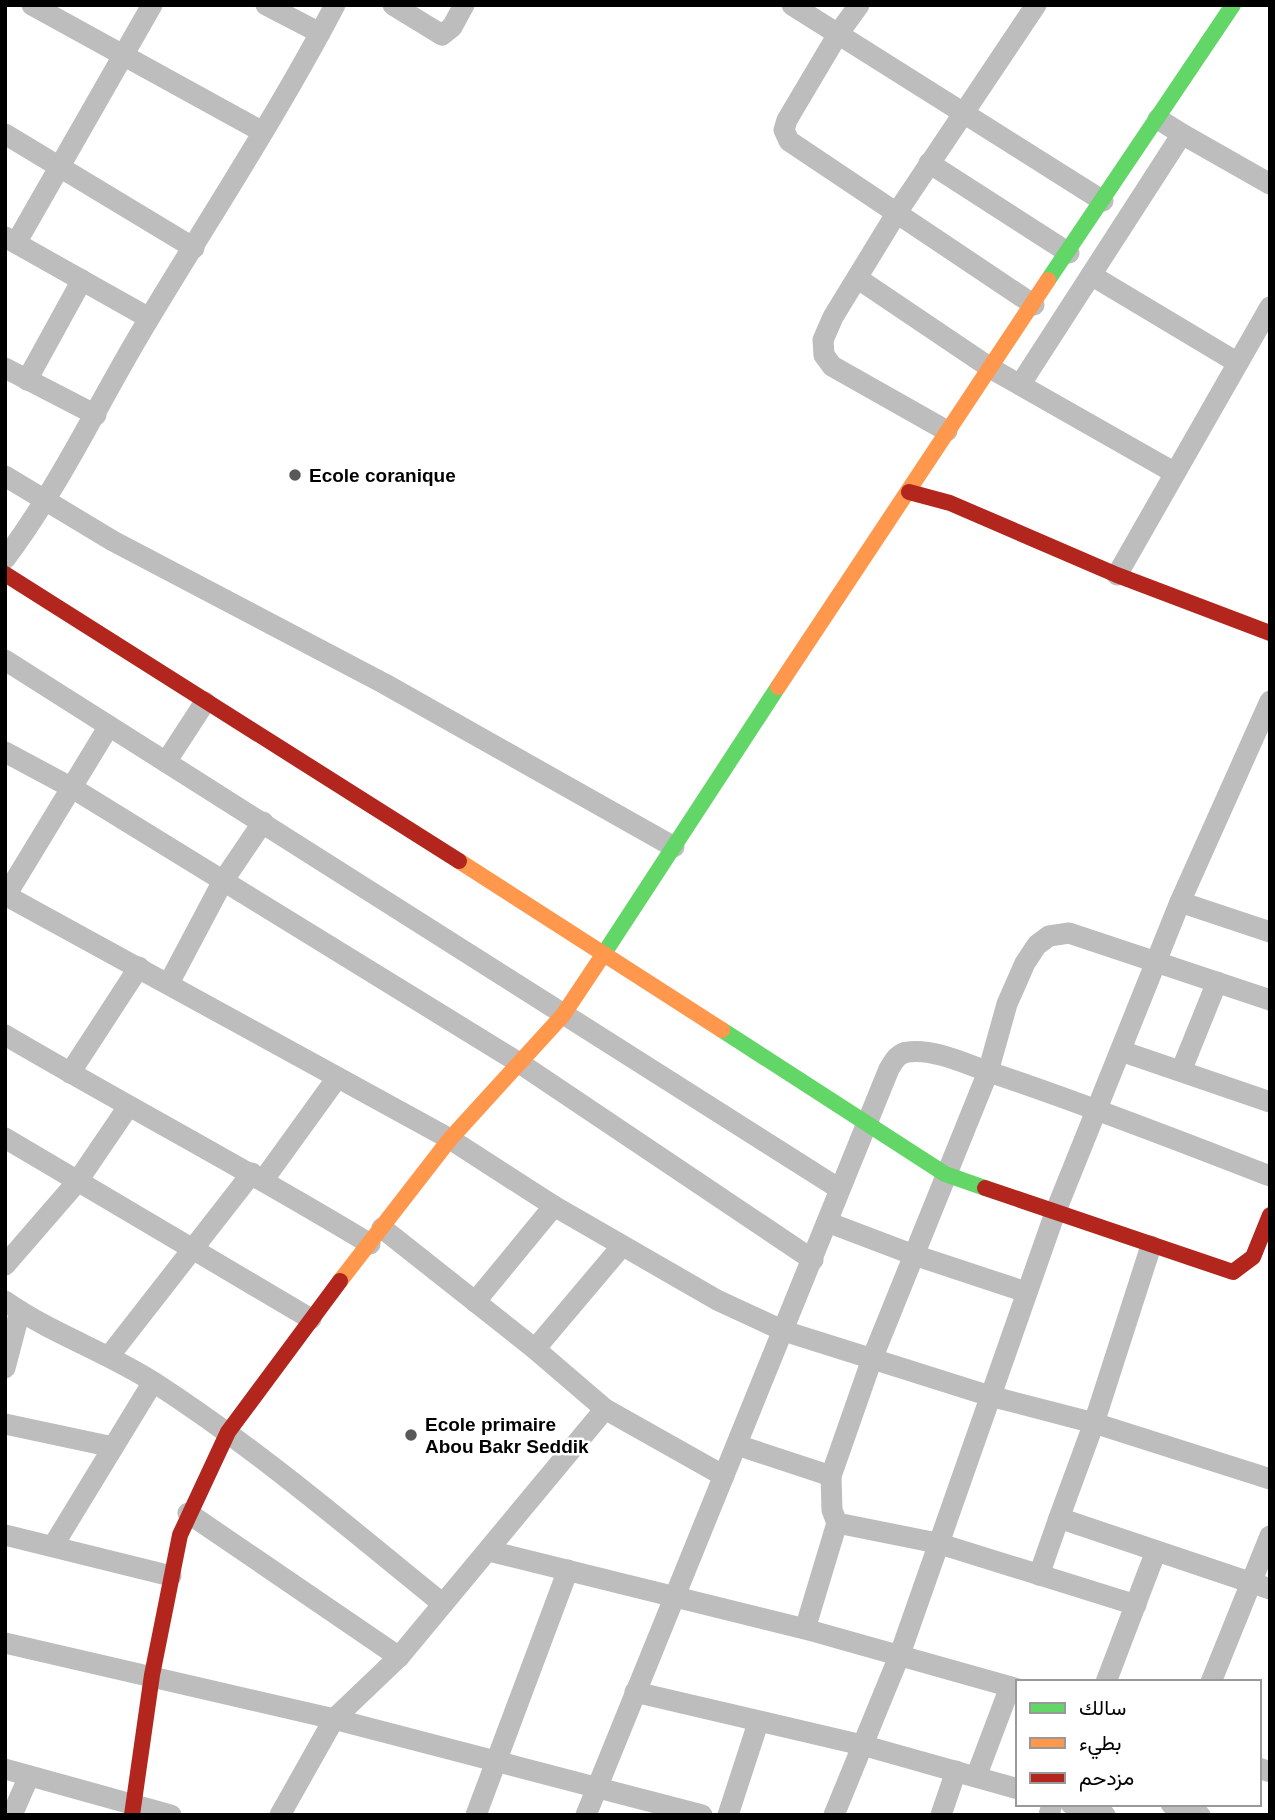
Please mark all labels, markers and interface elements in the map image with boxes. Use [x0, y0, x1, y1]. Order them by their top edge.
place label: Ecole coranique [309, 465, 456, 486]
marker: Ecole coranique [287, 467, 303, 483]
place label: Ecole primaire Abou Bakr Seddik [425, 1414, 589, 1457]
marker: Ecole primaire Abou Bakr Seddik [403, 1427, 419, 1443]
legend [1016, 1680, 1261, 1806]
text: سالك [1079, 1696, 1126, 1719]
text: بطيء [1079, 1731, 1122, 1760]
text: مزدحم [1079, 1766, 1134, 1792]

